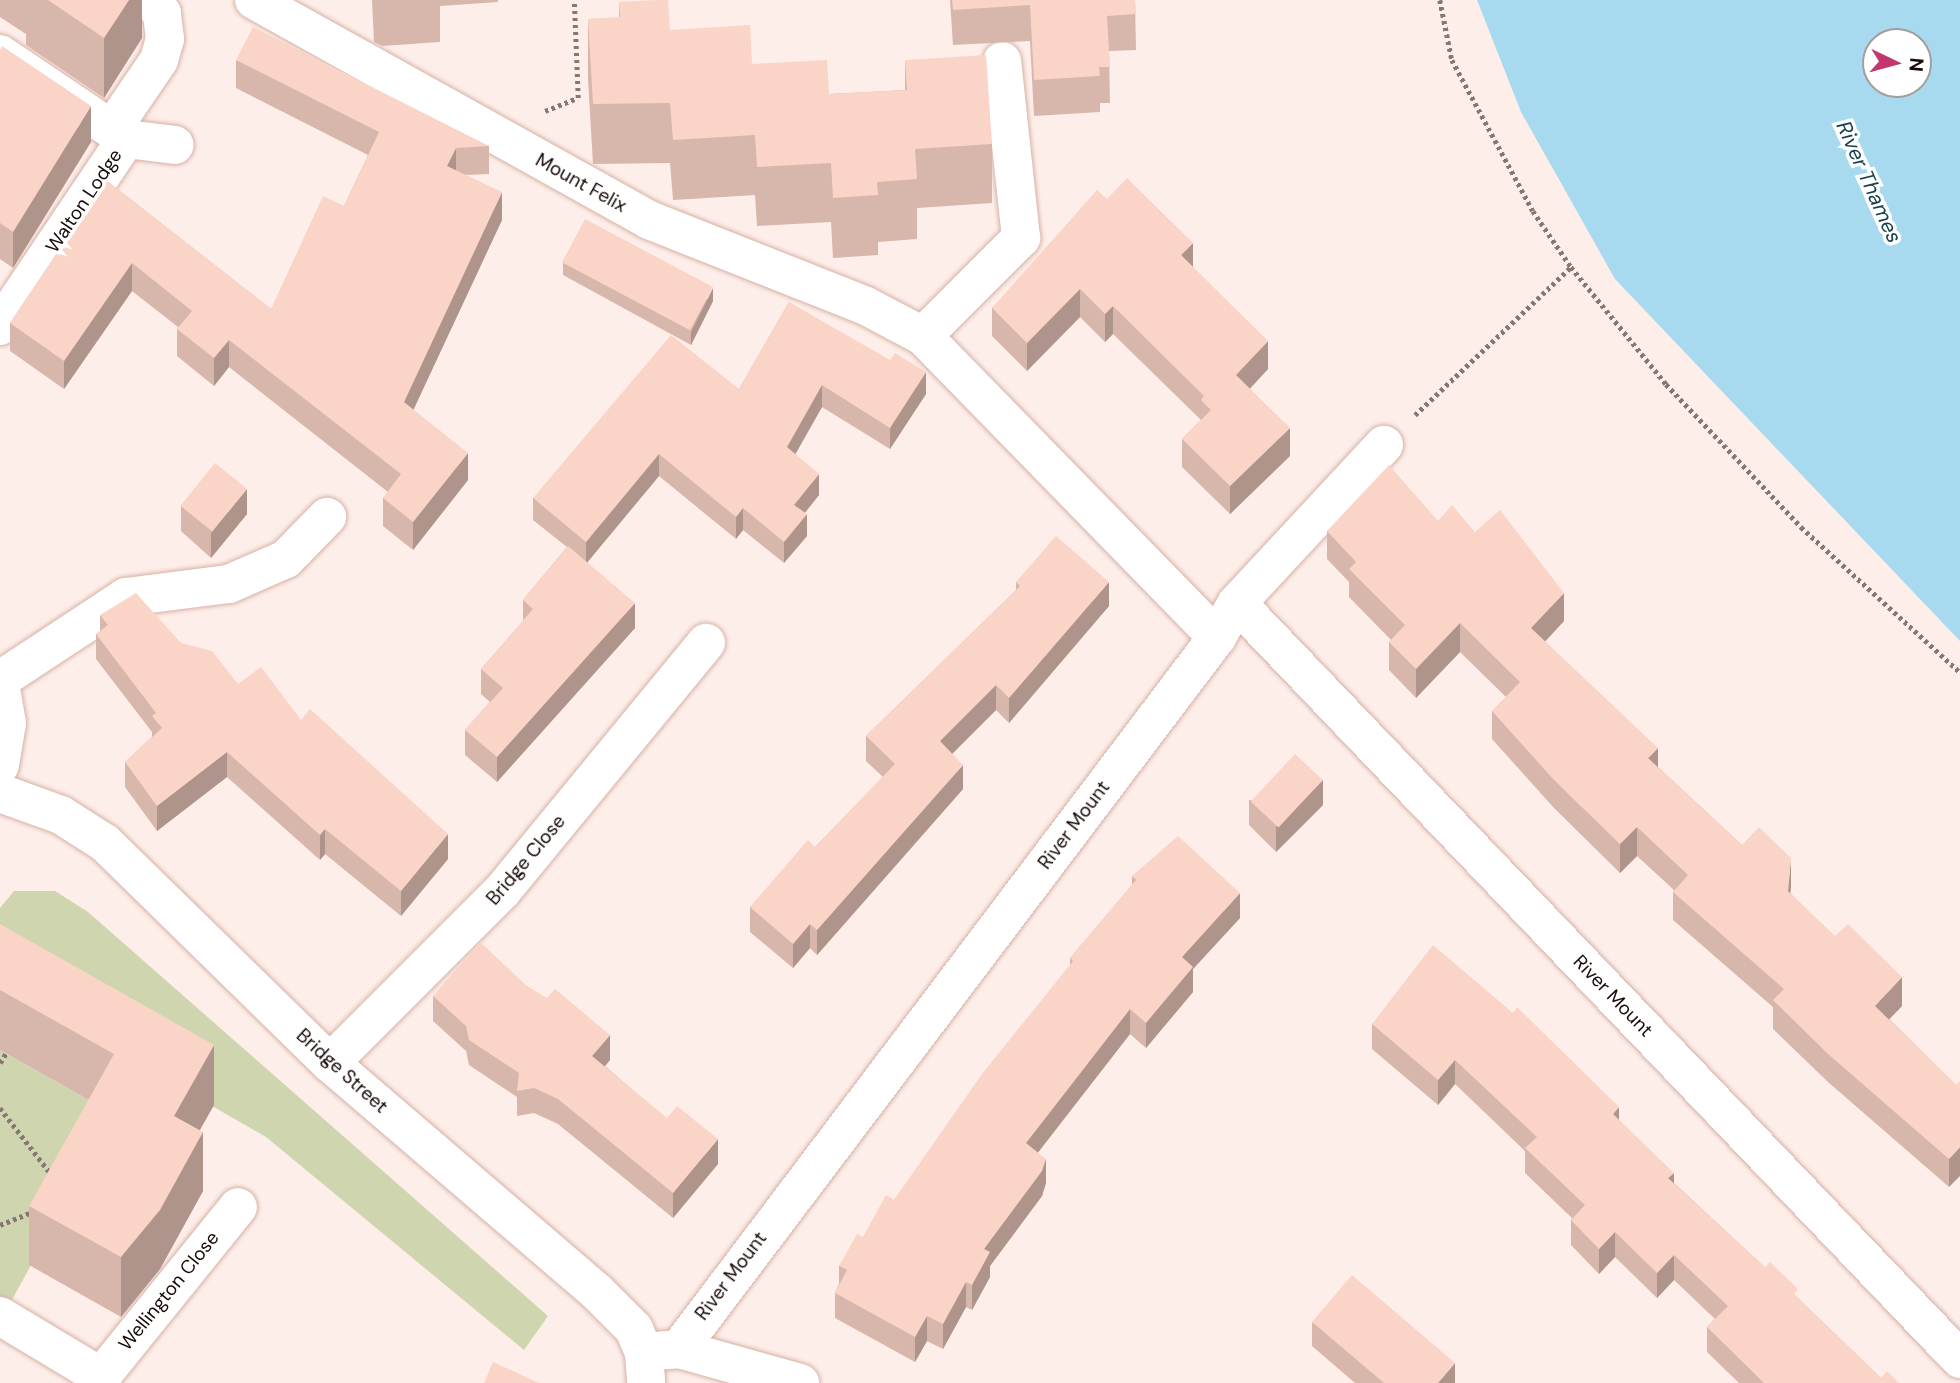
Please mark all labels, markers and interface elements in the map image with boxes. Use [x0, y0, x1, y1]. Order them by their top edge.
north arrow [1862, 28, 1932, 98]
text: N [1903, 57, 1929, 73]
water label: River Thames [1831, 117, 1907, 247]
street label: Walton Lodge [41, 145, 127, 257]
street label: Mount Felix [532, 149, 630, 217]
street label: River Mount [1033, 776, 1115, 874]
street label: Bridge Close [482, 810, 570, 910]
street label: River Mount [1568, 950, 1658, 1042]
street label: Bridge Street [292, 1024, 392, 1118]
street label: Wellington Close [114, 1227, 224, 1355]
street label: River Mount [690, 1227, 772, 1325]

